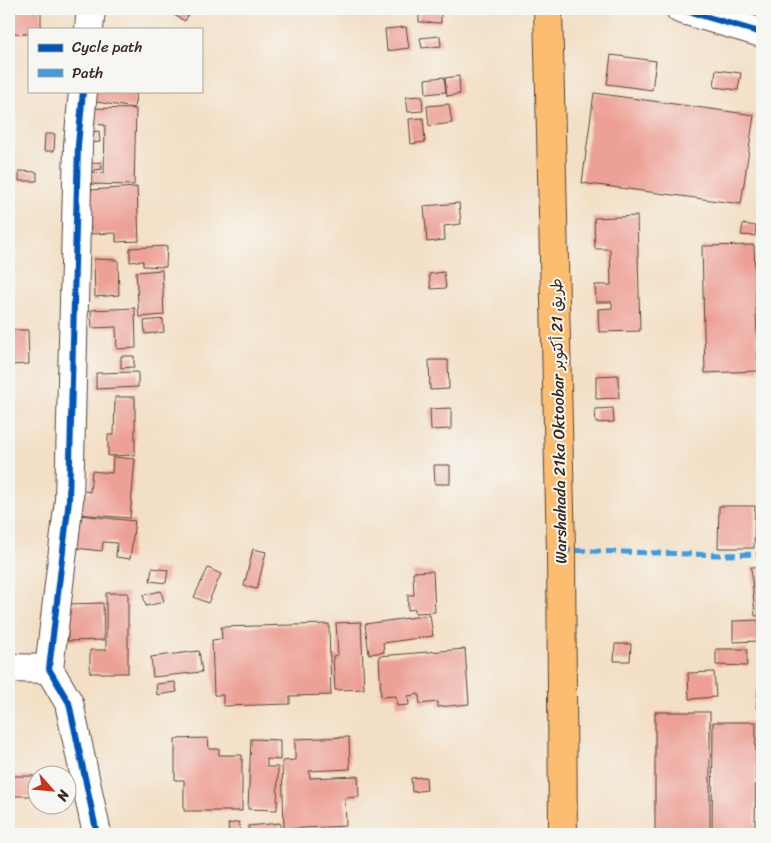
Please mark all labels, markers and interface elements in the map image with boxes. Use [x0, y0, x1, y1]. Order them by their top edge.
legend [28, 28, 202, 92]
text: Cycle path [72, 34, 143, 60]
text: Path [72, 60, 103, 86]
street label: Warshahada 21ka Oktoobar طريق 21 أكتوبر [542, 278, 575, 564]
north arrow [28, 766, 78, 816]
text: N [50, 785, 77, 806]

